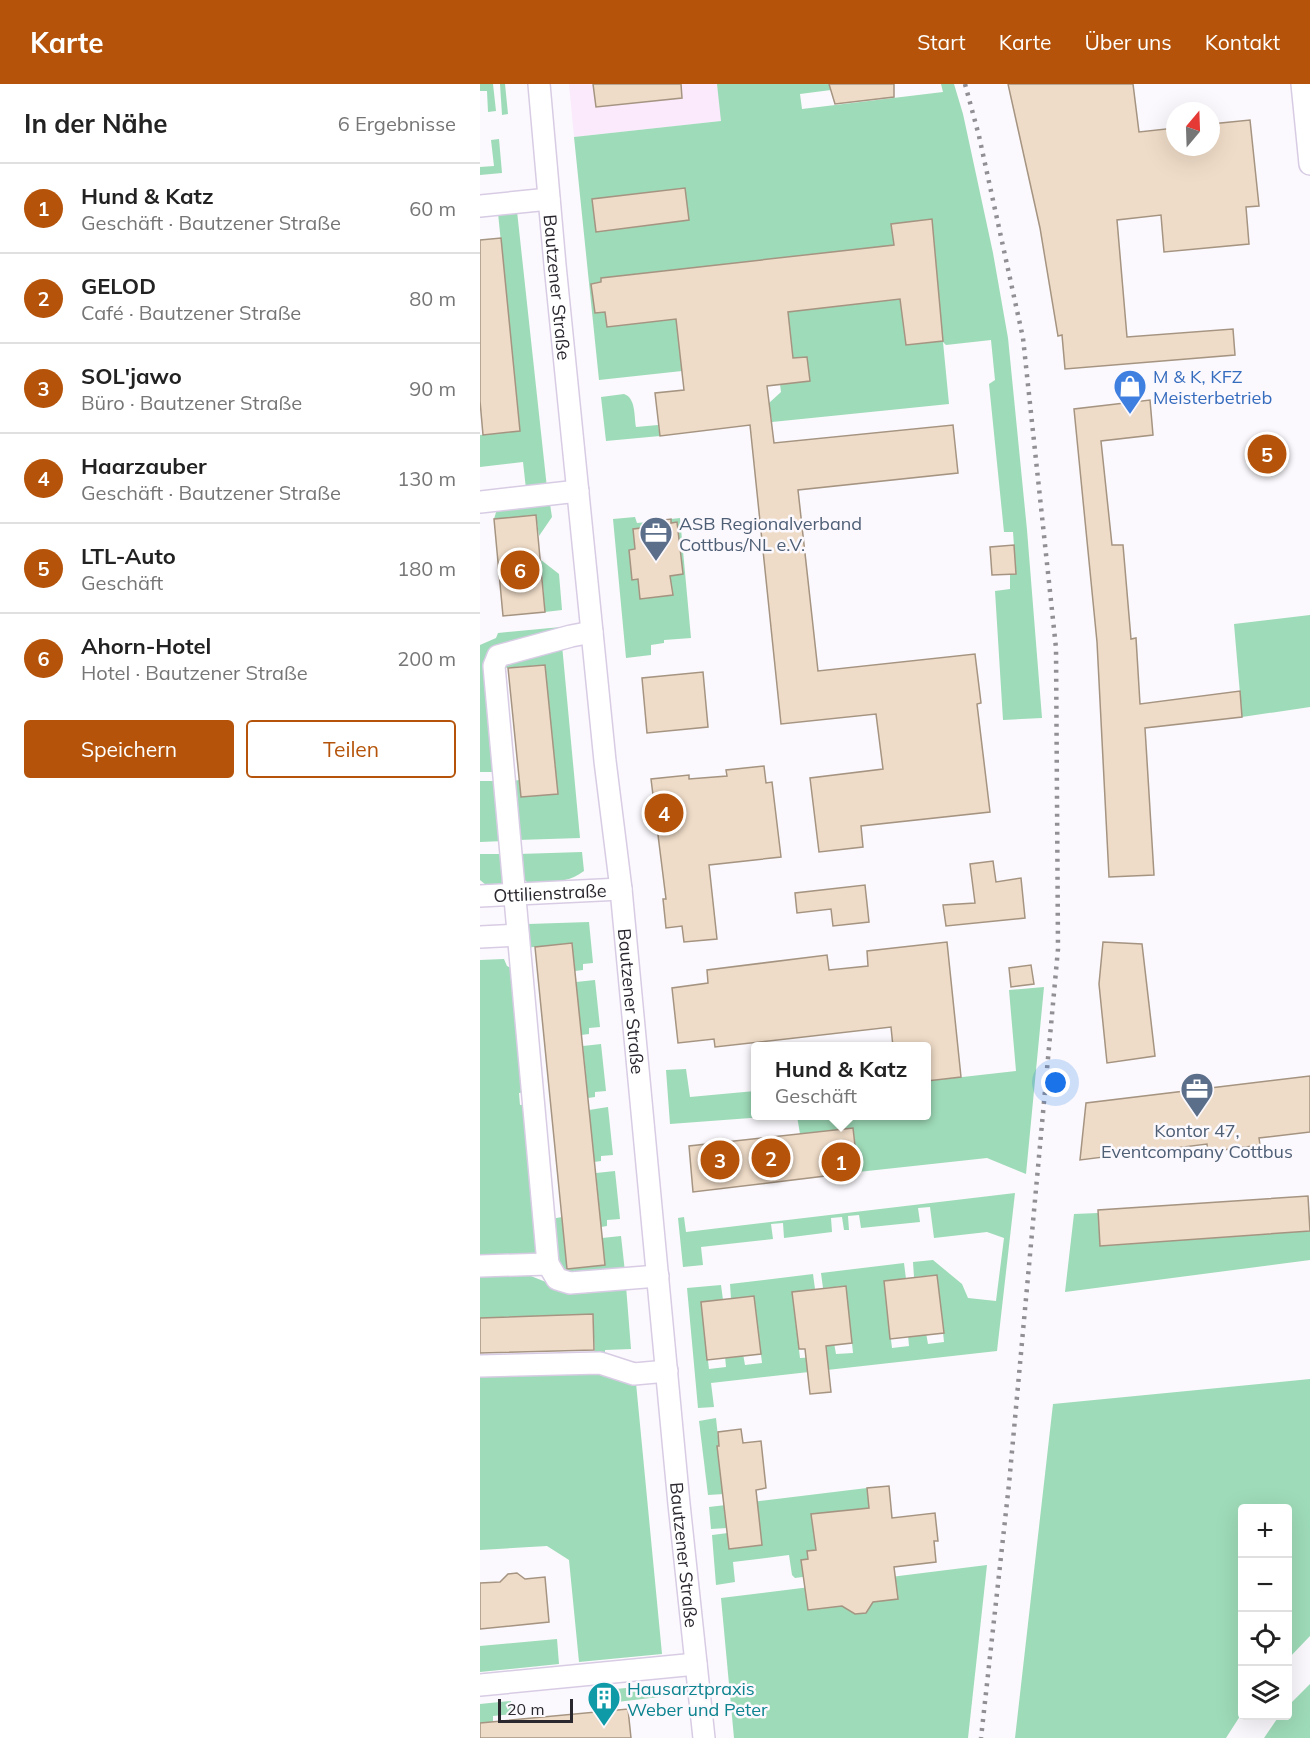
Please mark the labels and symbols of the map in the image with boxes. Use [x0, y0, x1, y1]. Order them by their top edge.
north arrow [1166, 102, 1220, 156]
street label: Bautzener Straße [539, 213, 576, 361]
place label: M & K, KFZ Meisterbetrieb [1153, 365, 1272, 409]
shop icon: M & K, KFZ Meisterbetrieb [1112, 368, 1148, 415]
pin: 5 [1248, 432, 1286, 476]
place label: ASB Regionalverband Cottbus/NL e.V. [679, 512, 862, 556]
office icon: ASB Regionalverband Cottbus/NL e.V. [638, 515, 674, 562]
pin: 6 [500, 548, 540, 592]
pin: 4 [644, 790, 684, 836]
street label: Ottilienstraße [493, 878, 607, 907]
street label: Bautzener Straße [613, 927, 650, 1075]
your location [1041, 1068, 1070, 1097]
office icon: Kontor 47, Eventcompany Cottbus [1179, 1071, 1215, 1118]
place label: Kontor 47, Eventcompany Cottbus [1101, 1119, 1293, 1163]
pin: 2 [752, 1136, 790, 1180]
pin: 3 [700, 1138, 740, 1182]
pin: 1 [822, 1140, 860, 1184]
street label: Bautzener Straße [665, 1481, 704, 1629]
place label: Hausarztpraxis Weber und Peter [627, 1677, 768, 1721]
building icon: Hausarztpraxis Weber und Peter [586, 1680, 622, 1727]
scale bar [498, 1696, 573, 1724]

